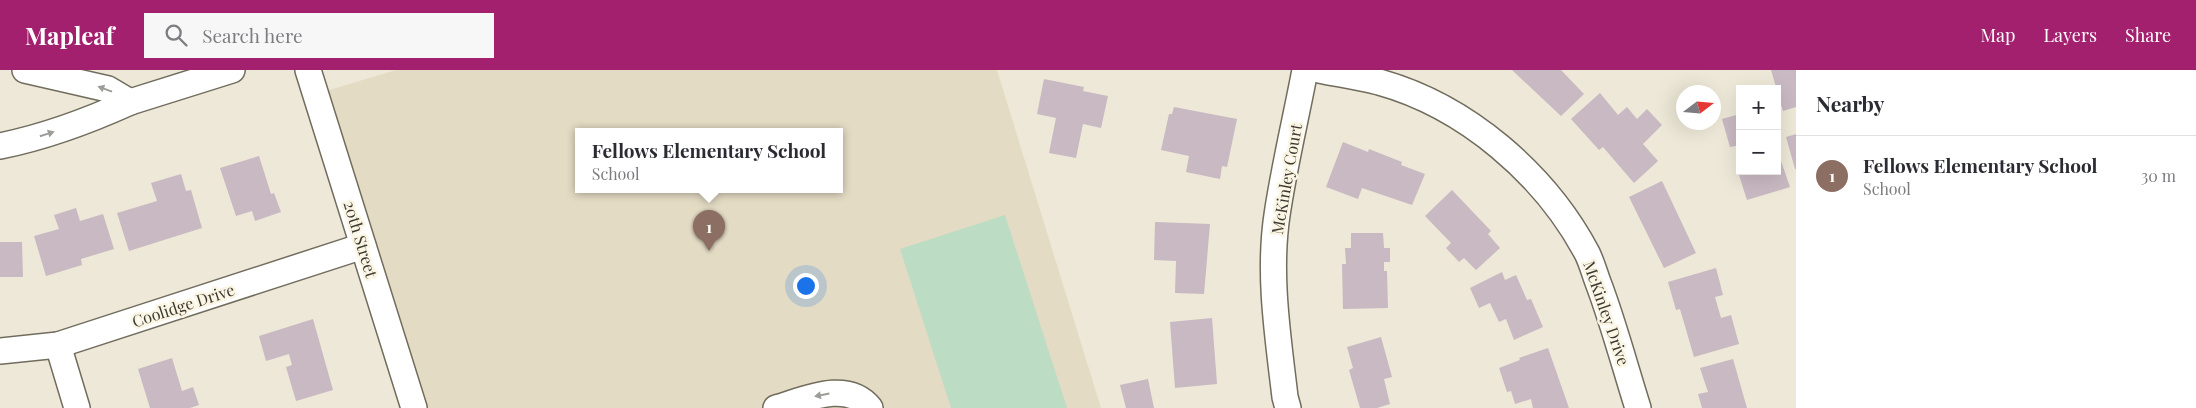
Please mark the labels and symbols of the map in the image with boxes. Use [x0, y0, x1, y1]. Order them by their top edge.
one-way arrow [97, 85, 112, 93]
north arrow [1676, 85, 1721, 130]
street label: McKinley Court [1266, 122, 1306, 236]
one-way arrow [40, 130, 55, 137]
street label: 20th Street [339, 198, 383, 280]
pin: 1 [693, 210, 725, 251]
street label: McKinley Drive [1579, 258, 1635, 368]
your location [793, 273, 819, 299]
street label: Coolidge Drive [129, 279, 237, 331]
one-way arrow [815, 391, 830, 399]

